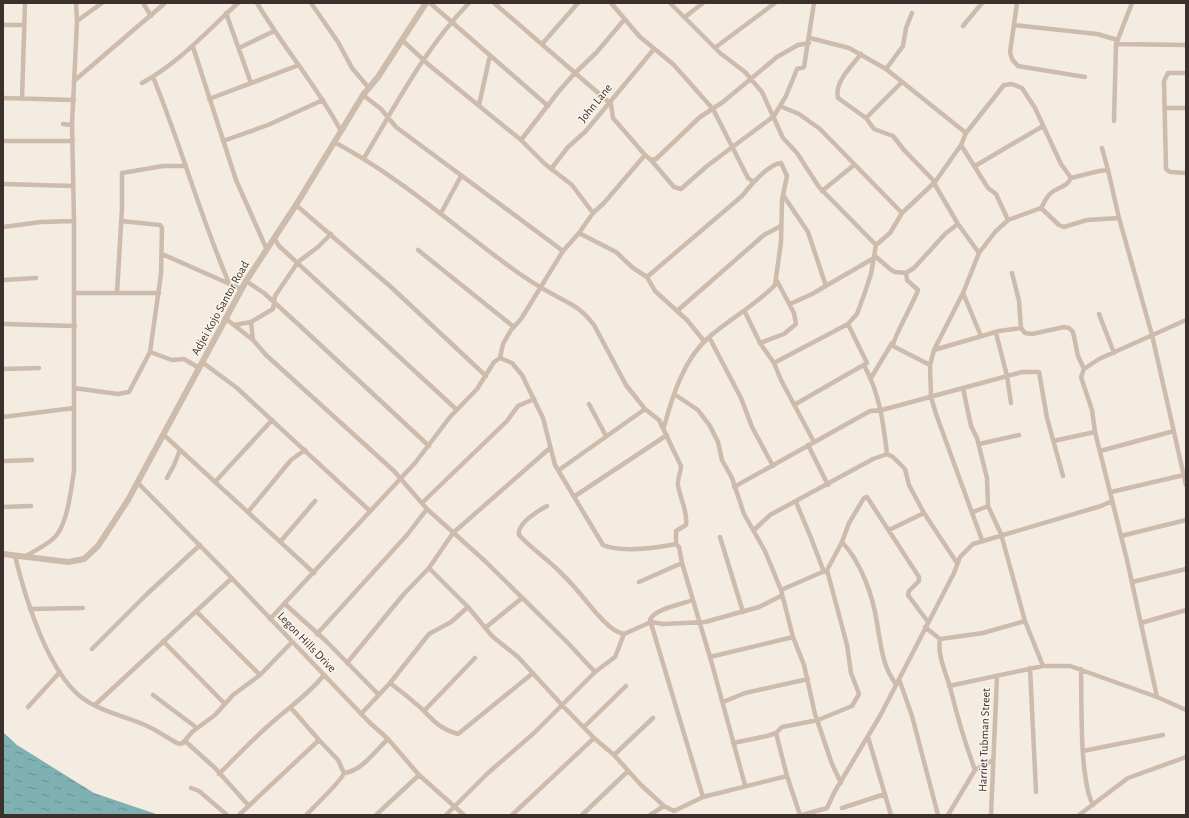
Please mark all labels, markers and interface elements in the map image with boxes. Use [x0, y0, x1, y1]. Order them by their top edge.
street label: John Lane [576, 81, 614, 125]
street label: Adjei Kojo Santor Road [189, 259, 252, 358]
street label: Legon Hills Drive [275, 610, 339, 674]
street label: Harriet Tubman Street [976, 688, 992, 792]

